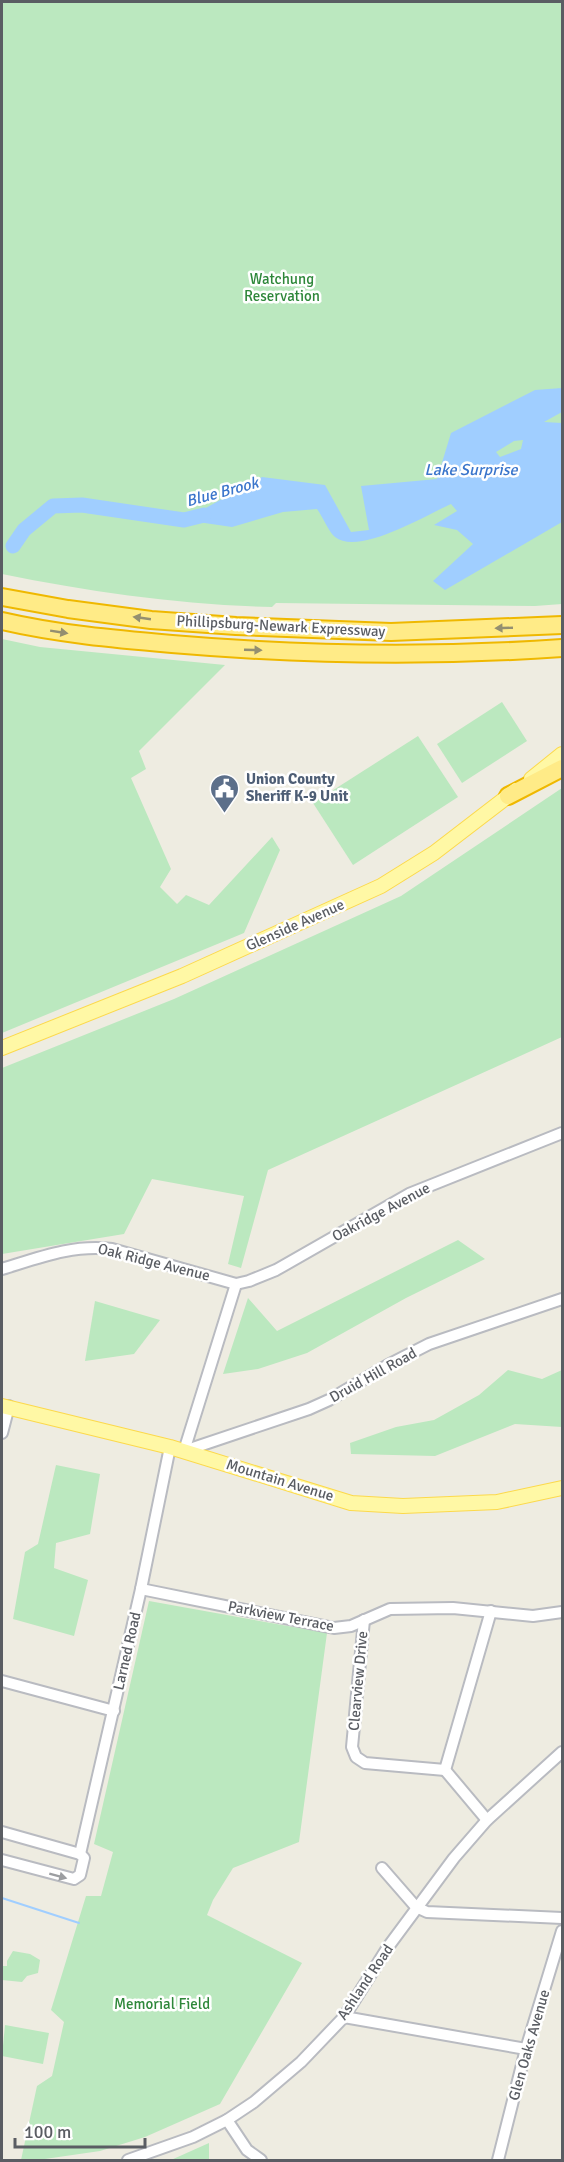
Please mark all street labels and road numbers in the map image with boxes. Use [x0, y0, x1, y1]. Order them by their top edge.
street label: Phillipsburg-Newark Expressway [176, 612, 386, 640]
street label: Glenside Avenue [243, 895, 347, 955]
street label: Oakridge Avenue [329, 1179, 433, 1245]
street label: Oak Ridge Avenue [96, 1239, 212, 1285]
street label: Druid Hill Road [326, 1344, 420, 1406]
street label: Mountain Avenue [224, 1455, 336, 1505]
street label: Parkview Terrace [226, 1597, 336, 1635]
street label: Larned Road [109, 1610, 145, 1692]
street label: Clearview Drive [345, 1630, 371, 1732]
street label: Ashland Road [333, 1941, 397, 2023]
street label: Glen Oaks Avenue [505, 1987, 553, 2103]

